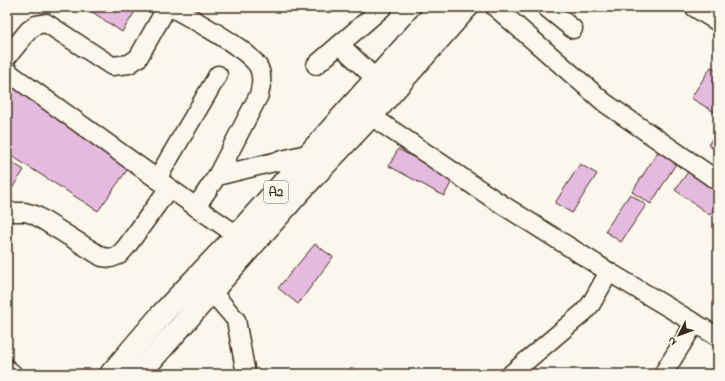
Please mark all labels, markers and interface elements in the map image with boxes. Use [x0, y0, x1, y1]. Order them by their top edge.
road number: A2 [264, 181, 288, 203]
north arrow [659, 315, 699, 355]
text: N [664, 333, 681, 349]

